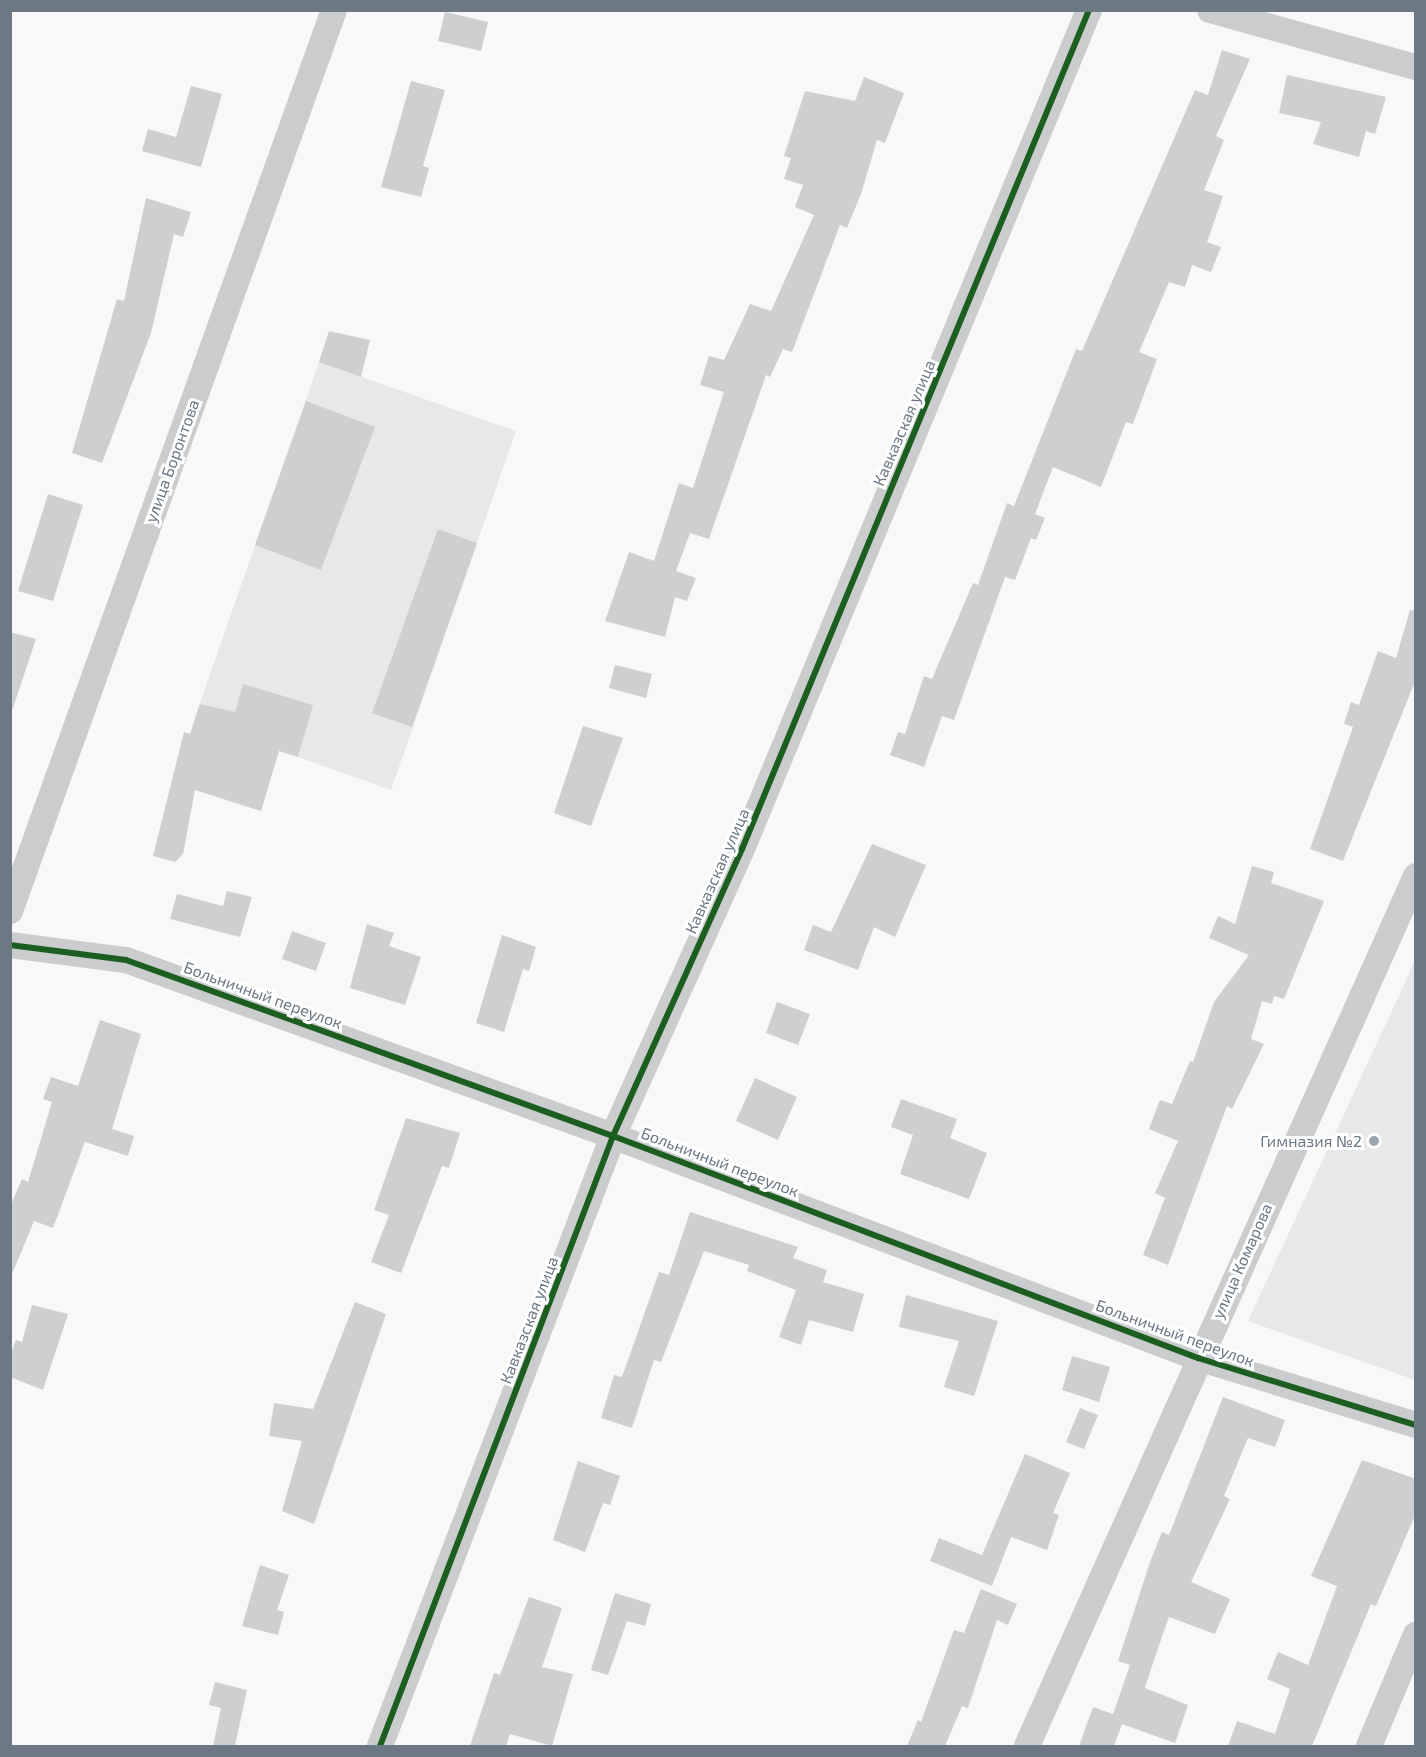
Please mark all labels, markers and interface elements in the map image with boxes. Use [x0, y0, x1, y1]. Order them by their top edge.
street label: Кавказская улица [869, 357, 939, 489]
street label: улица Боронтова [141, 397, 203, 525]
street label: Кавказская улица [681, 806, 753, 936]
street label: Больничный переулок [181, 957, 345, 1033]
street label: Больничный переулок [638, 1123, 802, 1201]
place label: Гимназия №2 [1260, 1131, 1362, 1151]
marker: Гимназия №2 [1367, 1134, 1381, 1148]
street label: улица Комарова [1208, 1201, 1276, 1321]
street label: Кавказская улица [496, 1254, 562, 1386]
street label: Больничный переулок [1093, 1295, 1257, 1371]

